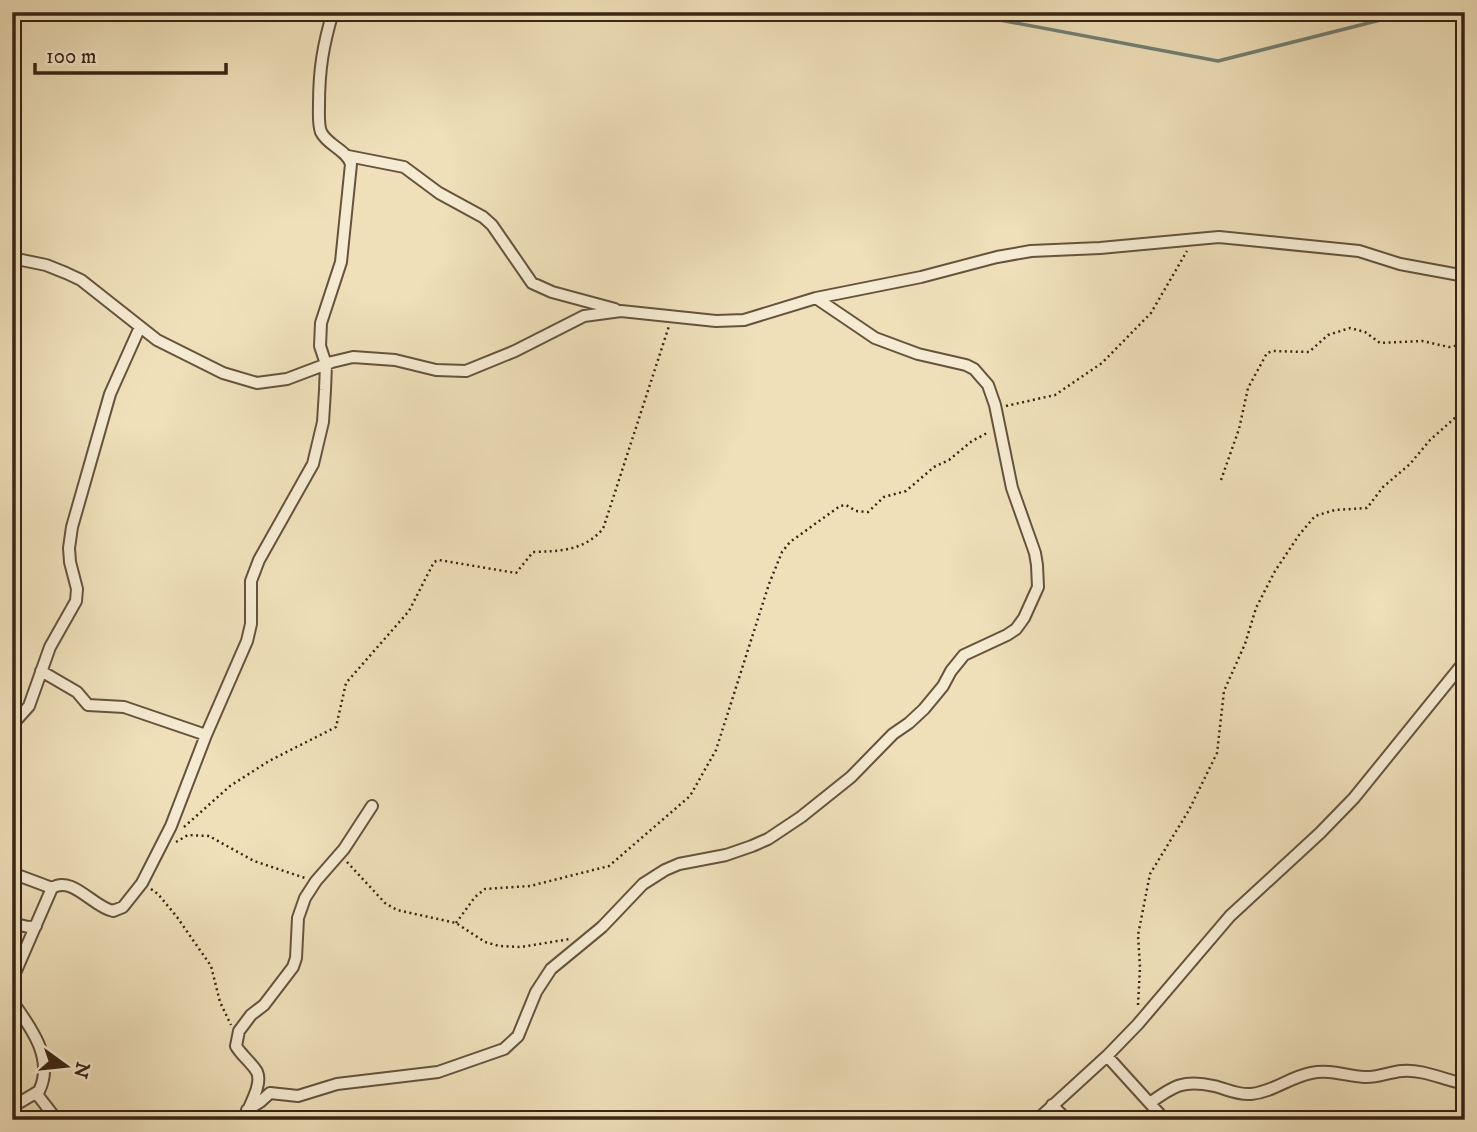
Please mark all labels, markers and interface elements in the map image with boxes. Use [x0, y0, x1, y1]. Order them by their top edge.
scale bar [35, 32, 226, 76]
text: 100 m [46, 44, 97, 70]
north arrow [32, 1030, 102, 1100]
text: N [68, 1059, 94, 1081]

